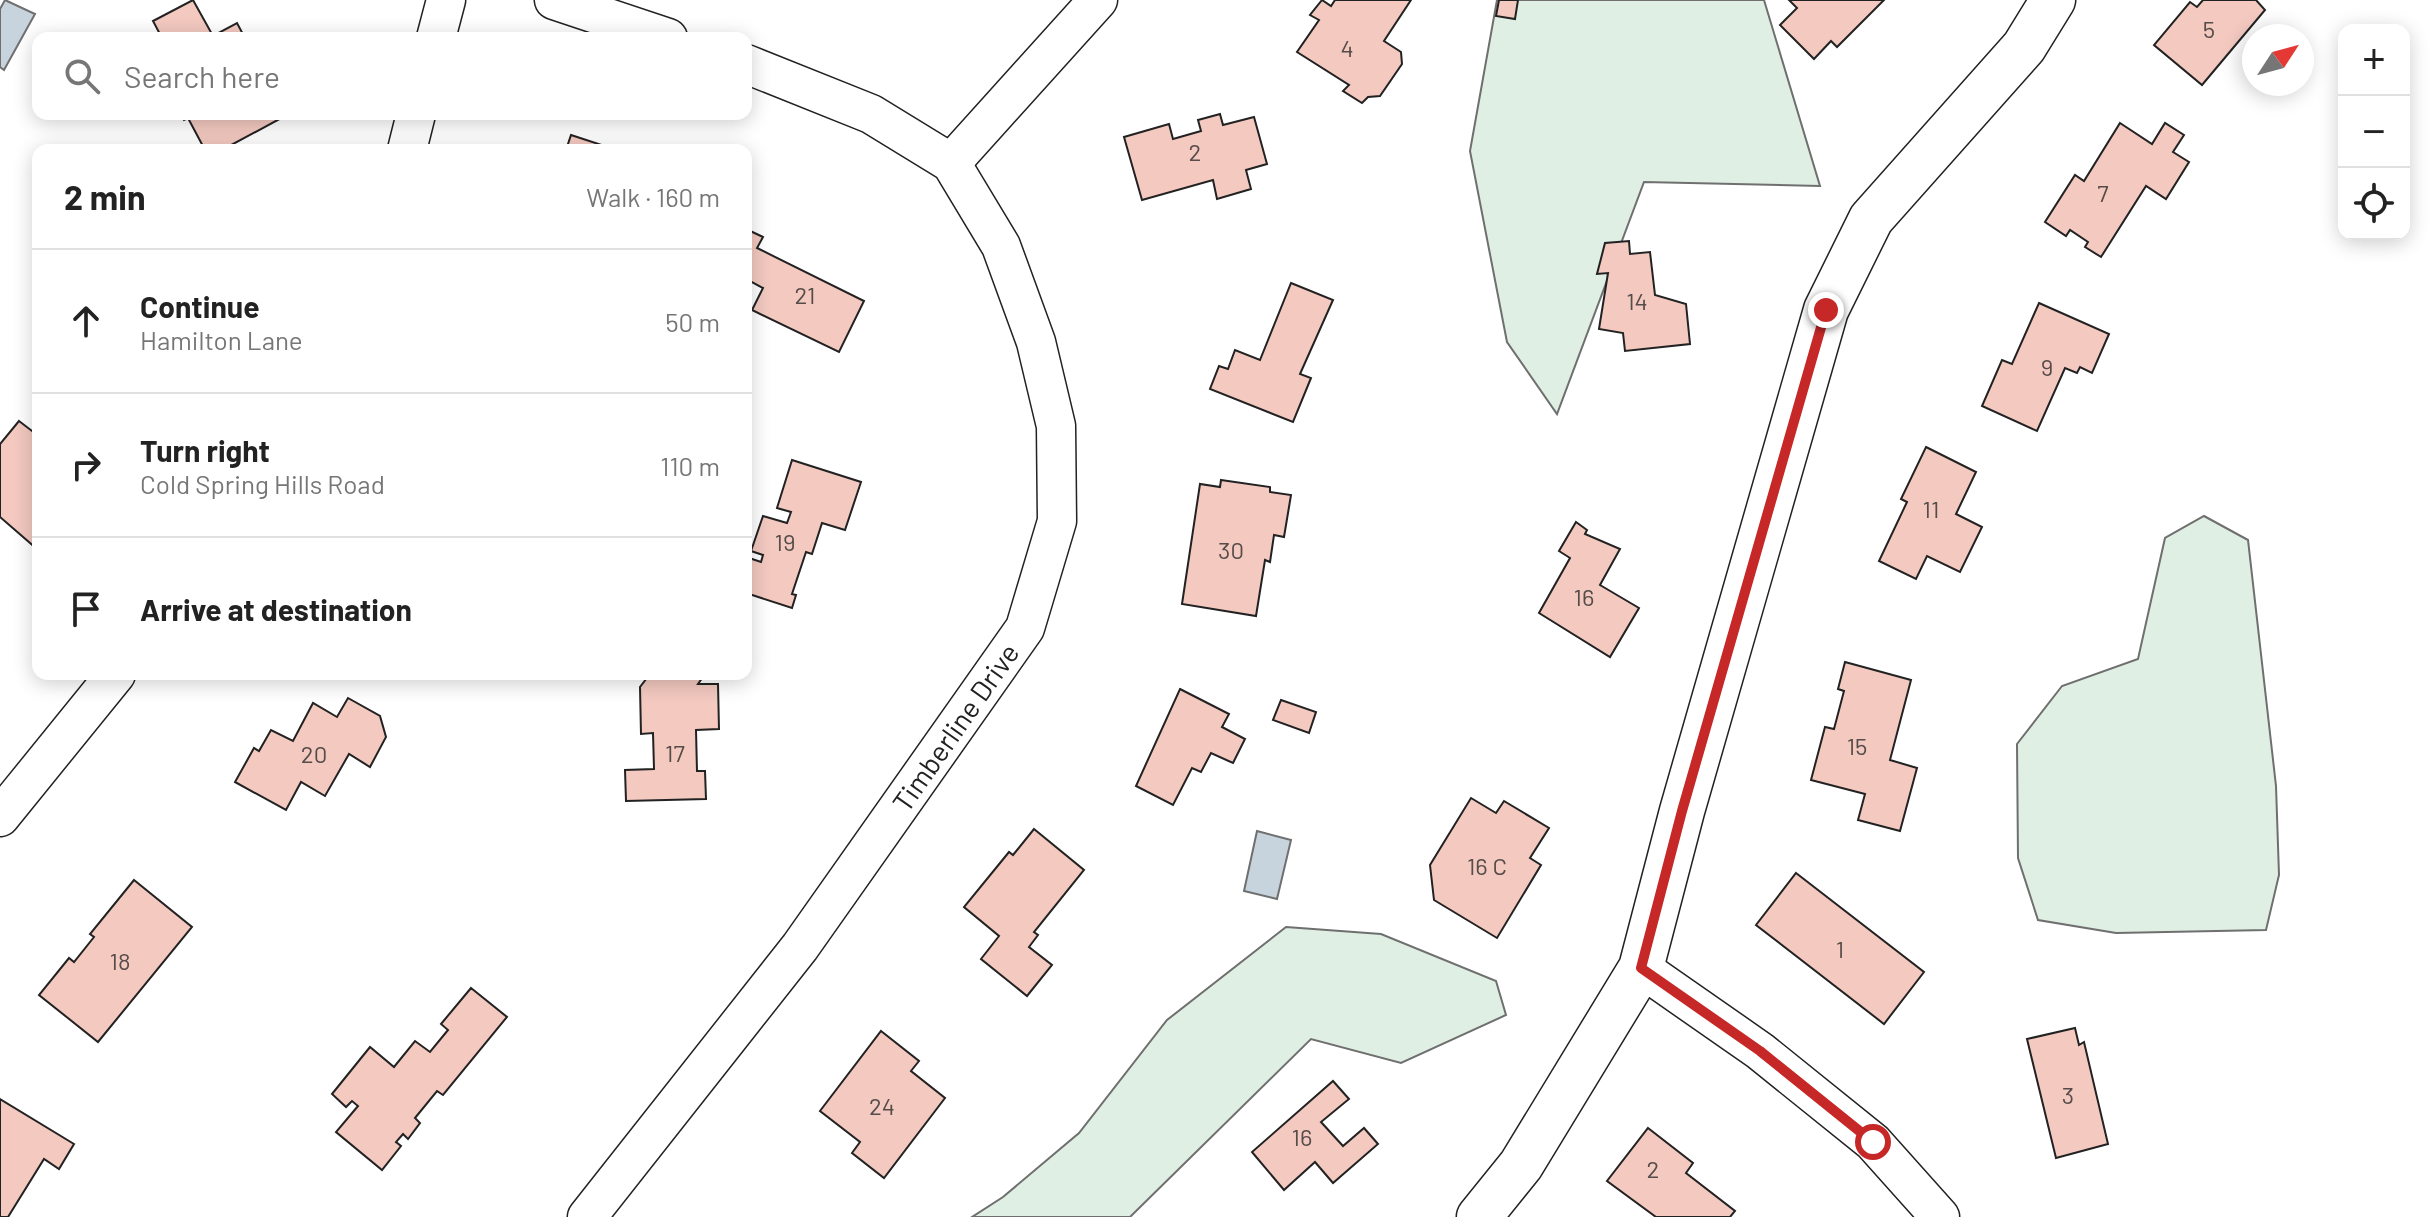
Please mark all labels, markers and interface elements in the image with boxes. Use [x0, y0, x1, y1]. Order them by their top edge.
house number: 5 [2203, 14, 2215, 43]
north arrow [2242, 24, 2314, 96]
map controls [2338, 24, 2410, 240]
button: + [2338, 24, 2410, 96]
search box [32, 32, 752, 120]
house number: 4 [1340, 33, 1354, 62]
icon: search [60, 54, 104, 98]
text: Search here [124, 58, 280, 94]
button: − [2338, 96, 2410, 168]
house number: 2 [1189, 137, 1201, 166]
button: locate [2338, 168, 2410, 240]
text: 2 min [64, 176, 146, 217]
house number: 7 [2097, 178, 2109, 207]
text: Walk · 160 m [586, 181, 720, 212]
house number: 21 [795, 280, 815, 309]
house number: 14 [1626, 286, 1648, 315]
text: Continue [140, 288, 260, 324]
route end [1808, 292, 1844, 328]
icon: ahead [64, 299, 108, 343]
text: 50 m [665, 306, 720, 337]
text: Hamilton Lane [140, 324, 303, 355]
house number: 9 [2041, 352, 2053, 381]
text: Turn right [140, 432, 270, 468]
icon: right [64, 443, 108, 487]
text: 110 m [660, 450, 720, 481]
text: Cold Spring Hills Road [140, 468, 385, 499]
house number: 11 [1923, 494, 1939, 523]
house number: 19 [775, 527, 795, 556]
house number: 30 [1218, 535, 1244, 564]
house number: 16 [1574, 582, 1594, 611]
icon: arrive [64, 587, 108, 631]
text: Arrive at destination [140, 591, 412, 627]
street label: Timberline Drive [884, 636, 1026, 818]
house number: 15 [1847, 731, 1867, 760]
house number: 17 [665, 738, 685, 767]
house number: 20 [301, 739, 327, 768]
house number: 16 C [1467, 851, 1507, 880]
house number: 1 [1836, 934, 1844, 963]
house number: 18 [110, 946, 130, 975]
house number: 3 [2062, 1080, 2074, 1109]
house number: 24 [869, 1091, 895, 1120]
house number: 16 [1292, 1122, 1312, 1151]
route start [1855, 1124, 1891, 1160]
house number: 2 [1647, 1154, 1659, 1183]

